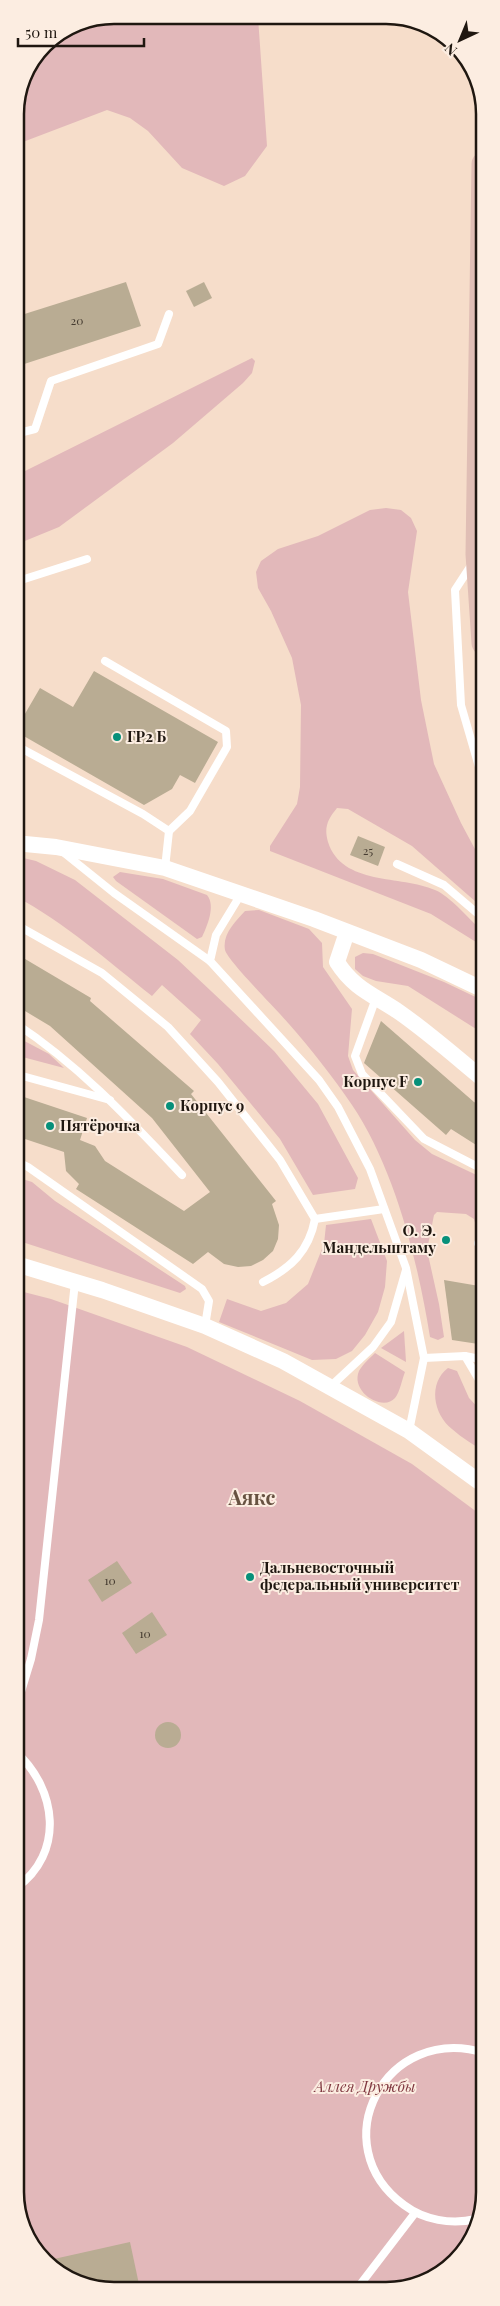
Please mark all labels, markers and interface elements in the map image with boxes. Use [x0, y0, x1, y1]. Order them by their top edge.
scale bar [18, 15, 144, 47]
north arrow [435, 15, 485, 65]
text: 50 m [25, 22, 58, 42]
text: N [440, 39, 461, 60]
house number: 20 [71, 312, 83, 328]
place label: ГР2 Б [127, 726, 166, 746]
marker: ГР2 Б [111, 731, 123, 743]
house number: 25 [363, 842, 373, 858]
place label: Корпус F [343, 1071, 408, 1091]
marker: Корпус F [412, 1076, 424, 1088]
place label: Корпус 9 [180, 1095, 244, 1115]
marker: Корпус 9 [164, 1100, 176, 1112]
place label: Пятёрочка [60, 1115, 140, 1135]
marker: Пятёрочка [44, 1120, 56, 1132]
place label: О. Э. Мандельштаму [323, 1220, 436, 1257]
marker: О. Э. Мандельштаму [440, 1234, 452, 1246]
district label: Аякс [228, 1483, 276, 1510]
place label: Дальневосточный федеральный университет [260, 1557, 460, 1594]
marker: Дальневосточный федеральный университет [244, 1571, 256, 1583]
house number: 10 [104, 1572, 116, 1588]
house number: 10 [139, 1625, 151, 1641]
park label: Аллея Дружбы [312, 2076, 416, 2096]

